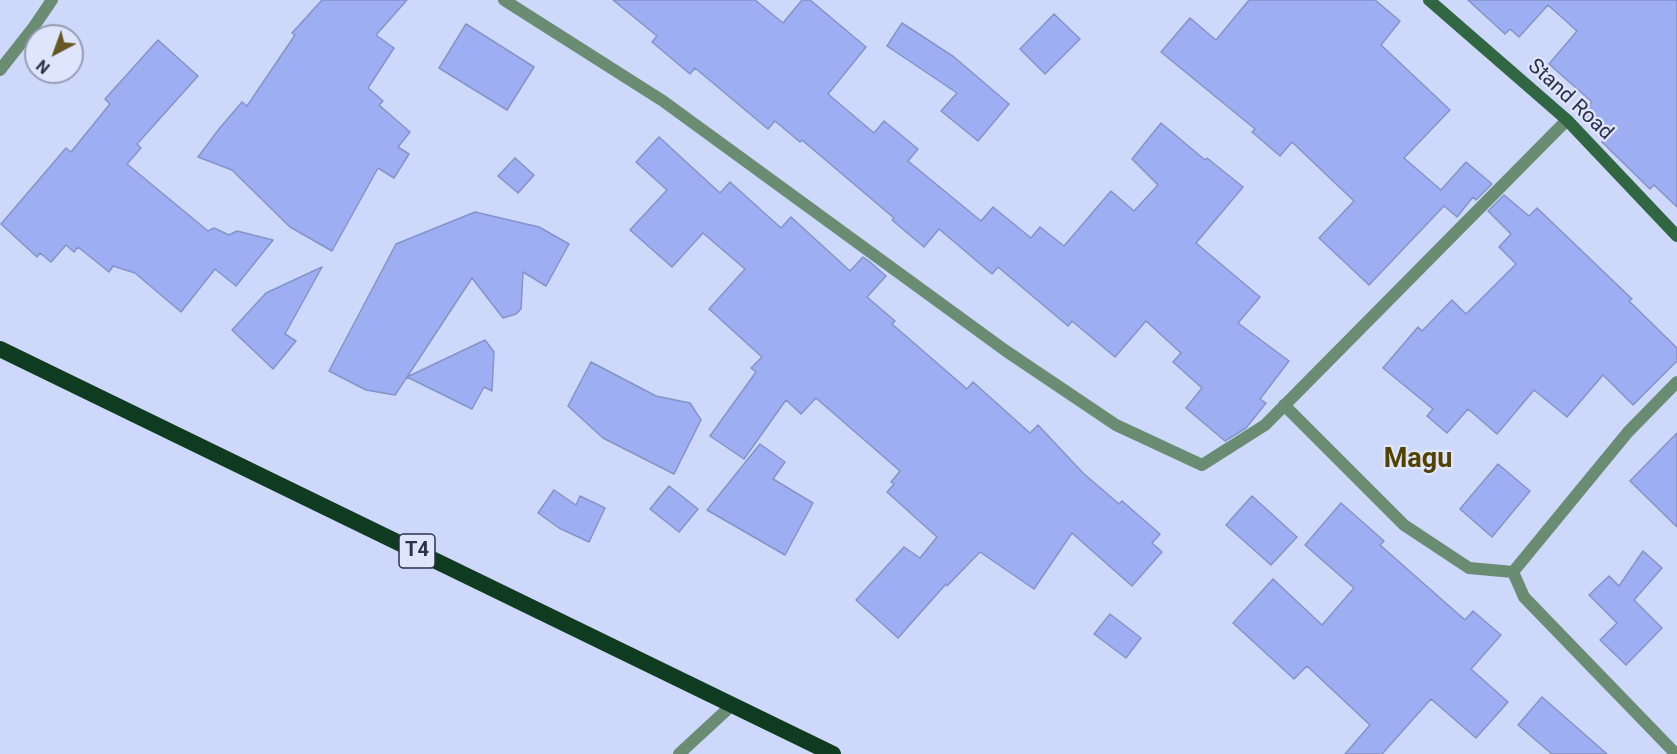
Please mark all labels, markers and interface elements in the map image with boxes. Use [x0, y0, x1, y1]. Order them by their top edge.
north arrow [24, 24, 84, 84]
street label: Stand Road [1522, 54, 1618, 146]
text: N [33, 56, 54, 77]
district label: Magu [1384, 444, 1452, 476]
road number: T4 [399, 534, 435, 568]

